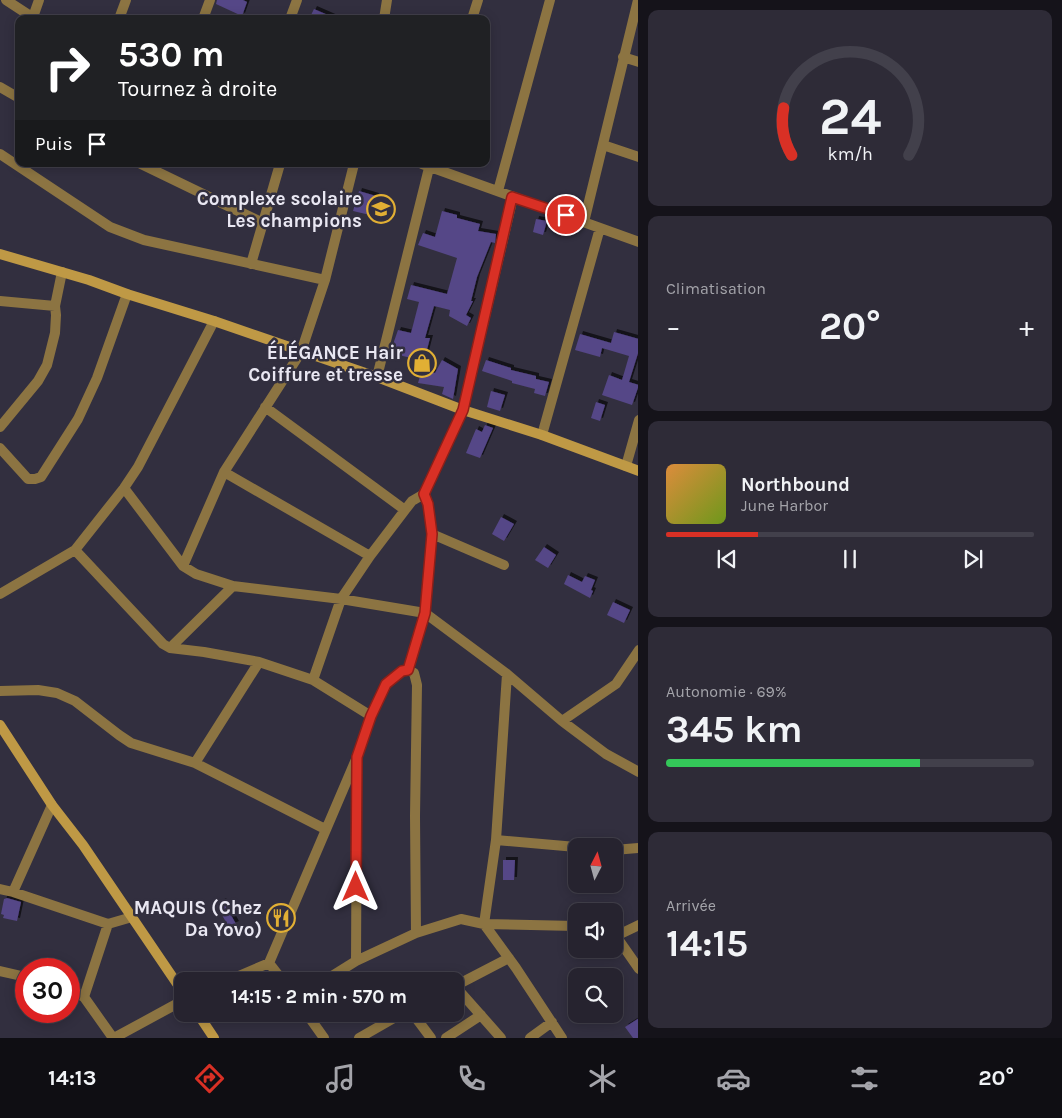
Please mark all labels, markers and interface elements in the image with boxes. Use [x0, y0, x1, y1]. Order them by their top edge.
text: 530 m [118, 34, 224, 75]
icon: right [35, 35, 100, 100]
text: Tournez à droite [118, 76, 277, 102]
text: 24 [819, 86, 881, 147]
icon: arrive [83, 130, 111, 158]
text: Puis [35, 133, 73, 155]
text: km/h [827, 144, 873, 165]
place label: Complexe scolaire Les champions [197, 188, 362, 232]
school or university icon: Complexe scolaire Les champions [366, 194, 396, 224]
pin [545, 194, 587, 236]
icon: arrive [552, 201, 580, 229]
text: Climatisation [666, 279, 766, 298]
text: 20° [819, 304, 881, 349]
text: − [666, 310, 681, 343]
text: + [1019, 310, 1034, 343]
place label: ÉLÉGANCE Hair Coiffure et tresse [248, 339, 404, 386]
shop icon: ÉLÉGANCE Hair Coiffure et tresse [407, 348, 437, 378]
text: Northbound [741, 474, 850, 496]
text: June Harbor [741, 496, 828, 515]
icon: previous [713, 545, 741, 573]
icon: pause [836, 545, 864, 573]
icon: next [959, 545, 987, 573]
text: Autonomie · 69% [666, 682, 787, 701]
text: 345 km [666, 707, 803, 752]
north arrow [568, 838, 622, 892]
map controls [568, 838, 623, 1023]
position arrow [329, 860, 381, 912]
text: Arrivée [666, 896, 716, 915]
place label: MAQUIS (Chez Da Yovo) [134, 897, 262, 941]
restaurant icon: MAQUIS (Chez Da Yovo) [266, 903, 296, 933]
button: sound [568, 903, 623, 958]
text: 14:15 [666, 921, 748, 966]
speed limit sign: 30 [15, 958, 80, 1023]
button: search [568, 968, 623, 1023]
text: 14:15 · 2 min · 570 m [231, 986, 407, 1008]
icon: directions [192, 1061, 227, 1096]
icon: music [323, 1061, 358, 1096]
icon: phone [454, 1061, 489, 1096]
icon: climate [585, 1061, 620, 1096]
icon: car [716, 1061, 751, 1096]
icon: filters [847, 1061, 882, 1096]
text: 14:13 [48, 1065, 96, 1091]
text: 20° [978, 1065, 1014, 1091]

